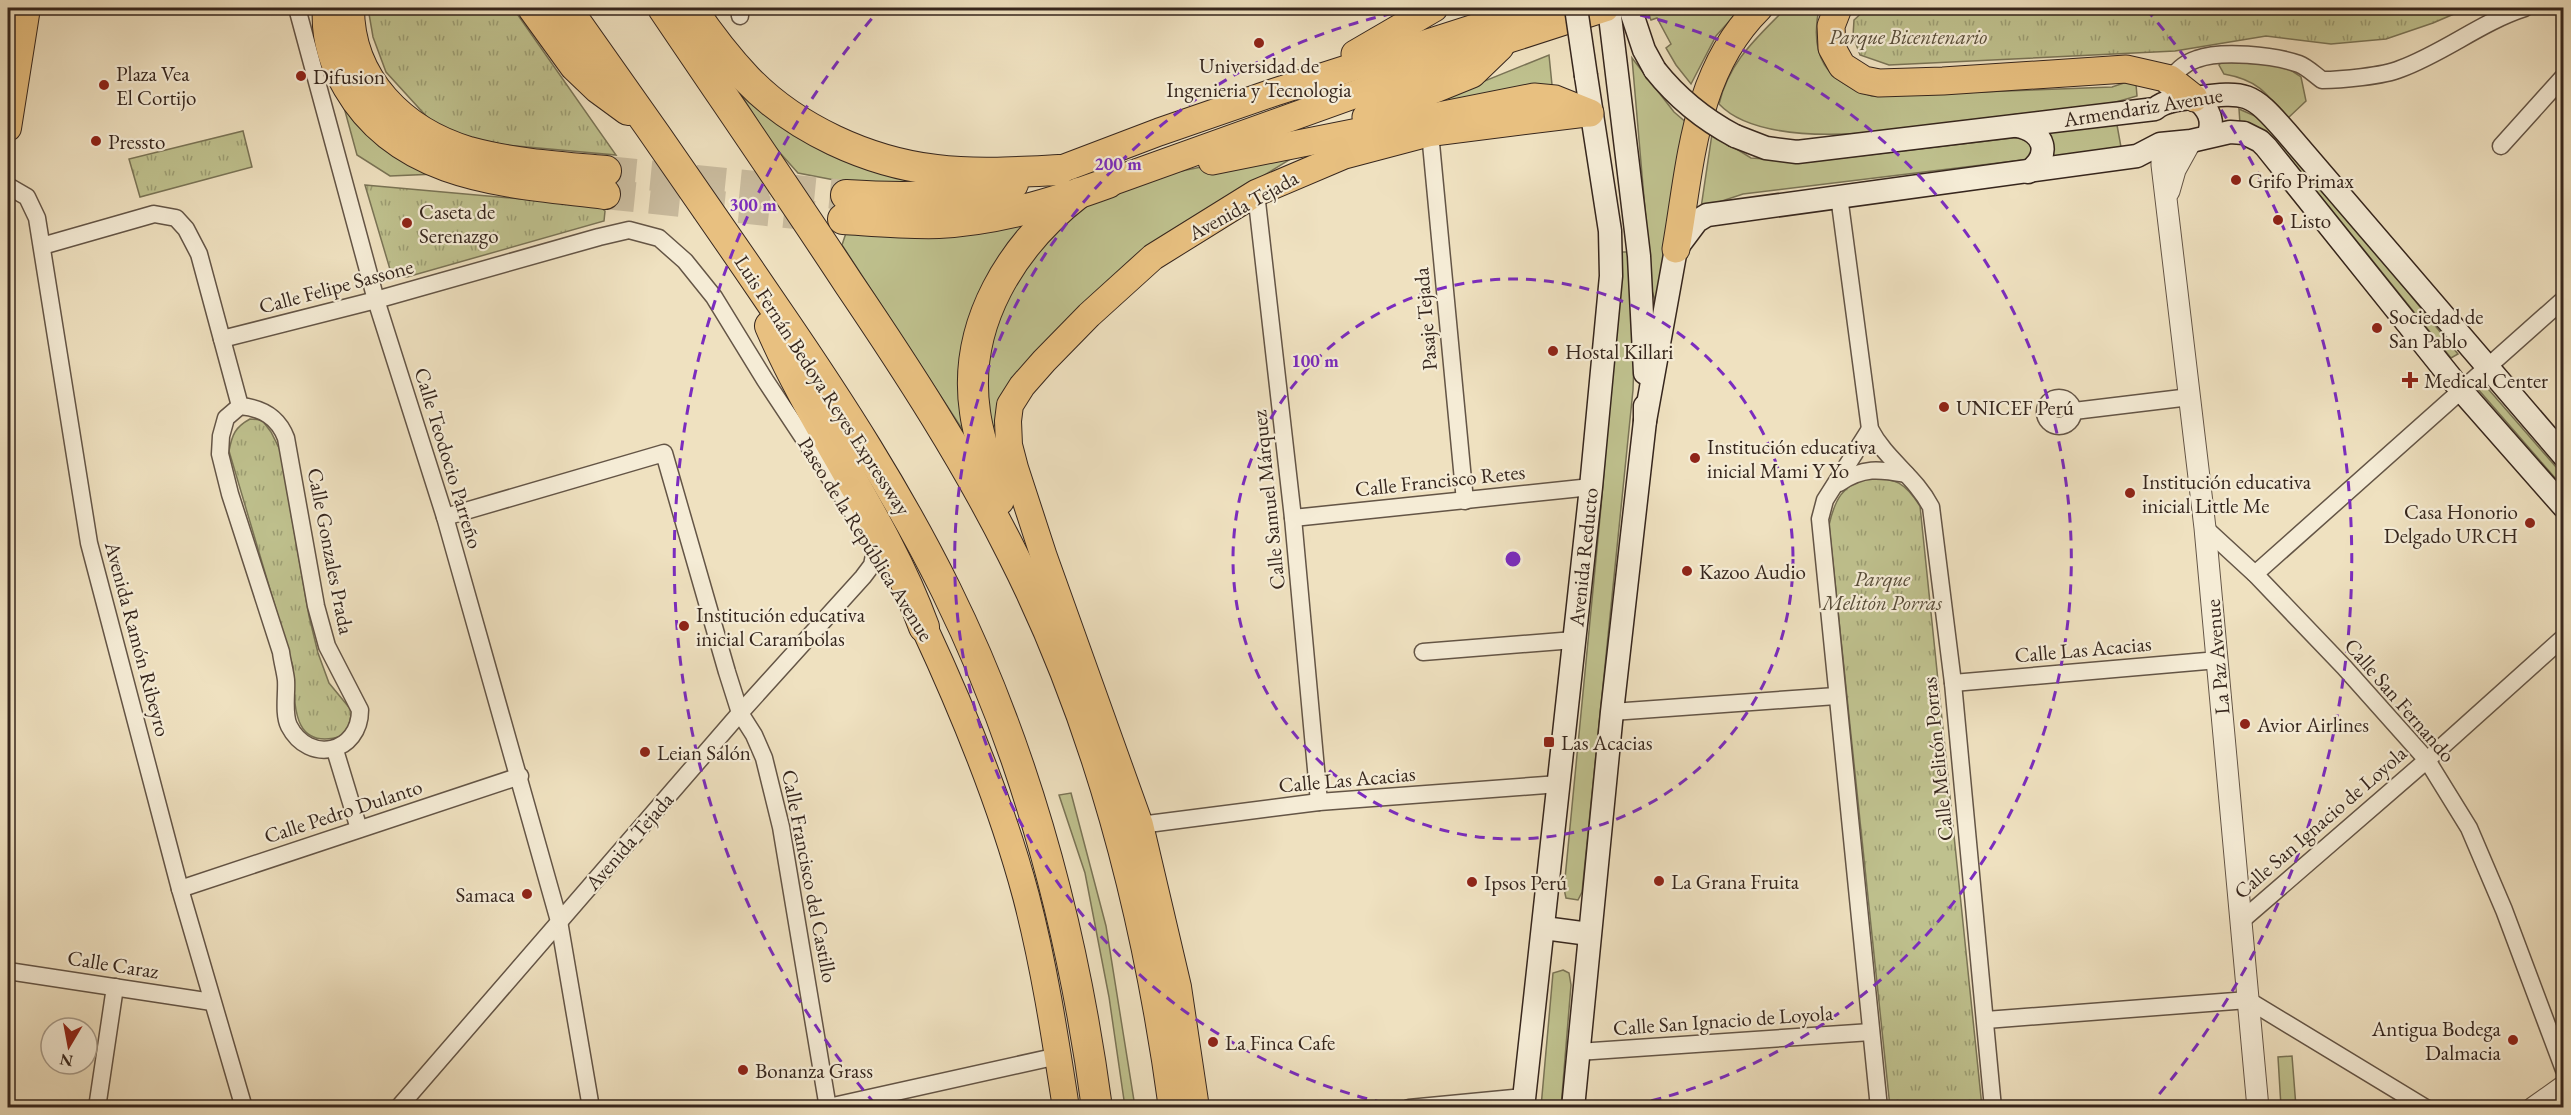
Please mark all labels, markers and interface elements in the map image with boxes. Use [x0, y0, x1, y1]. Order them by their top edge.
park label: Parque Bicentenario [1829, 23, 1987, 51]
marker: Universidad de Ingenieria y Tecnologia [1252, 36, 1266, 50]
place label: Universidad de Ingenieria y Tecnologia [1166, 52, 1352, 103]
place label: Plaza Vea El Cortijo [116, 60, 196, 111]
place label: Difusion [313, 63, 385, 90]
marker: Difusion [294, 69, 308, 83]
marker: Plaza Vea El Cortijo [97, 78, 111, 92]
street label: Armendariz Avenue [2061, 81, 2224, 133]
place label: Pressto [108, 128, 165, 155]
marker: Pressto [89, 134, 103, 148]
text: 200 m [1094, 152, 1142, 175]
street label: Avenida Tejada [1182, 163, 1303, 247]
place label: Grifo Primax [2248, 167, 2354, 194]
marker: Grifo Primax [2229, 173, 2243, 187]
text: 300 m [729, 193, 777, 216]
place label: Caseta de Serenazgo [419, 198, 499, 249]
place label: Listo [2290, 207, 2331, 234]
marker: Listo [2271, 213, 2285, 227]
marker: Caseta de Serenazgo [400, 216, 414, 230]
street label: Luis Fernán Bedoya Reyes Expressway [729, 250, 918, 521]
street label: Calle Felipe Sassone [256, 252, 416, 320]
street label: Pasaje Tejada [1407, 266, 1443, 372]
place label: Sociedad de San Pablo [2389, 303, 2483, 354]
marker: Sociedad de San Pablo [2370, 321, 2384, 335]
place label: Hostal Killari [1565, 338, 1673, 365]
marker: Hostal Killari [1546, 344, 1560, 358]
text: 100 m [1291, 349, 1339, 372]
street label: Calle Teodocio Parreño [409, 364, 489, 552]
place label: Medical Center [2424, 367, 2548, 394]
marker: Medical Center [2401, 371, 2419, 389]
place label: UNICEF Perú [1956, 394, 2074, 421]
marker: UNICEF Perú [1937, 400, 1951, 414]
street label: Calle Samuel Márquez [1245, 409, 1291, 591]
street label: Paseo de la República Avenue [792, 432, 940, 646]
place label: Institución educativa inicial Mami Y Yo [1707, 433, 1877, 484]
marker: Institución educativa inicial Mami Y Yo [1688, 451, 1702, 465]
street label: Calle Francisco Retes [1354, 458, 1527, 502]
street label: Calle Gonzales Prada [302, 465, 360, 637]
place label: Institución educativa inicial Little Me [2142, 468, 2312, 519]
street label: Avenida Reducto [1562, 486, 1604, 629]
marker: Institución educativa inicial Little Me [2123, 486, 2137, 500]
place label: Casa Honorio Delgado URCH [2384, 498, 2518, 549]
marker: Casa Honorio Delgado URCH [2523, 516, 2537, 530]
street label: Avenida Ramón Ribeyro [99, 538, 177, 739]
centre of rings [1503, 549, 1523, 569]
place label: Kazoo Audio [1699, 558, 1806, 585]
marker: Kazoo Audio [1680, 564, 1694, 578]
park label: Parque Melitón Porras [1820, 565, 1942, 616]
street label: La Paz Avenue [2199, 598, 2235, 716]
place label: Institución educativa inicial Carambolas [696, 601, 866, 652]
marker: Institución educativa inicial Carambolas [677, 619, 691, 633]
street label: Calle Las Acacias [2013, 630, 2153, 668]
street label: Calle San Fernando [2339, 632, 2461, 768]
street label: Calle Melitón Porras [1915, 675, 1959, 842]
place label: Avior Airlines [2256, 711, 2369, 738]
marker: Avior Airlines [2238, 717, 2252, 731]
place label: Las Acacias [1561, 729, 1653, 756]
marker: Las Acacias [1542, 735, 1556, 749]
place label: Leian Salón [657, 739, 751, 766]
street label: Calle San Ignacio de Loyola [2228, 739, 2413, 905]
marker: Leian Salón [638, 745, 652, 759]
street label: Calle Las Acacias [1277, 760, 1417, 798]
street label: Calle Francisco del Castillo [776, 767, 844, 985]
street label: Calle Pedro Dulanto [260, 773, 426, 849]
street label: Avenida Tejada [578, 786, 679, 896]
place label: La Grana Fruita [1671, 868, 1800, 895]
place label: Ipsos Perú [1484, 869, 1567, 896]
marker: La Grana Fruita [1652, 874, 1666, 888]
marker: Ipsos Perú [1465, 875, 1479, 889]
place label: Samaca [456, 881, 516, 908]
marker: Samaca [520, 887, 534, 901]
street label: Calle Caraz [65, 943, 161, 985]
street label: Calle San Ignacio de Loyola [1612, 999, 1835, 1041]
place label: Antigua Bodega Dalmacia [2371, 1015, 2502, 1066]
north arrow [39, 1016, 99, 1076]
place label: La Finca Cafe [1225, 1029, 1335, 1056]
marker: Antigua Bodega Dalmacia [2506, 1033, 2520, 1047]
marker: La Finca Cafe [1206, 1035, 1220, 1049]
text: N [58, 1049, 75, 1072]
place label: Bonanza Grass [755, 1057, 873, 1084]
marker: Bonanza Grass [736, 1063, 750, 1077]

